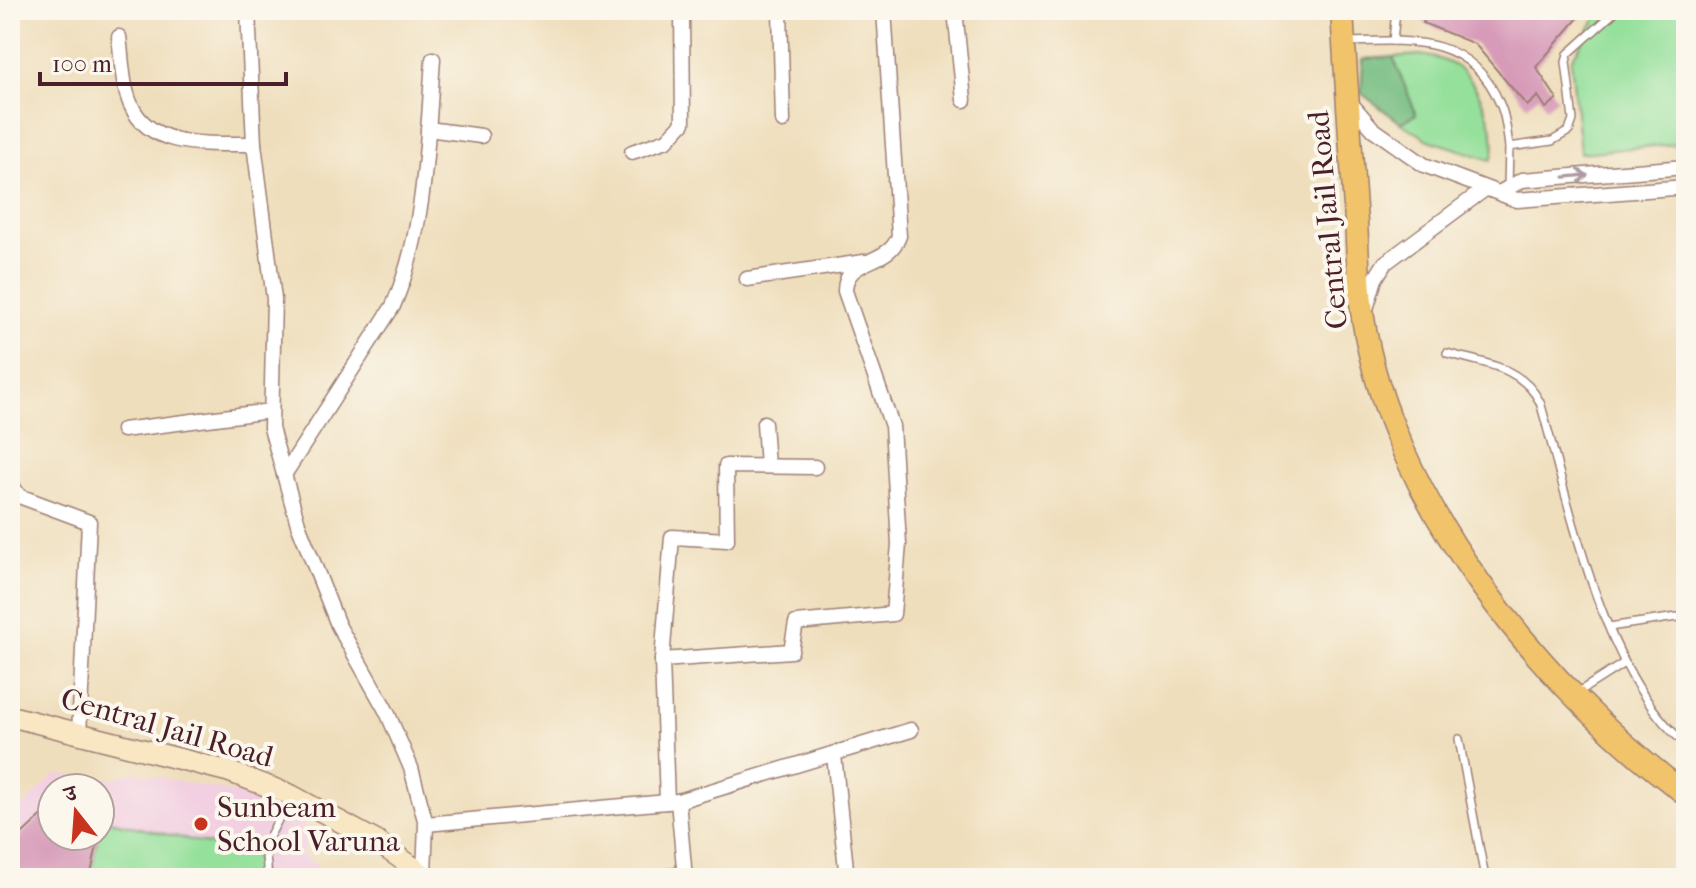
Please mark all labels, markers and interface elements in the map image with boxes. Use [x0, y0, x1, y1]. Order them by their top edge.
scale bar [40, 36, 286, 86]
text: 100 m [52, 50, 112, 78]
street label: Central Jail Road [1301, 109, 1355, 331]
one-way arrow [1562, 168, 1589, 183]
street label: Central Jail Road [57, 681, 278, 775]
north arrow [36, 772, 116, 852]
text: उ [59, 779, 81, 808]
place label: Sunbeam School Varuna [217, 790, 401, 859]
marker: Sunbeam School Varuna [192, 815, 210, 833]

